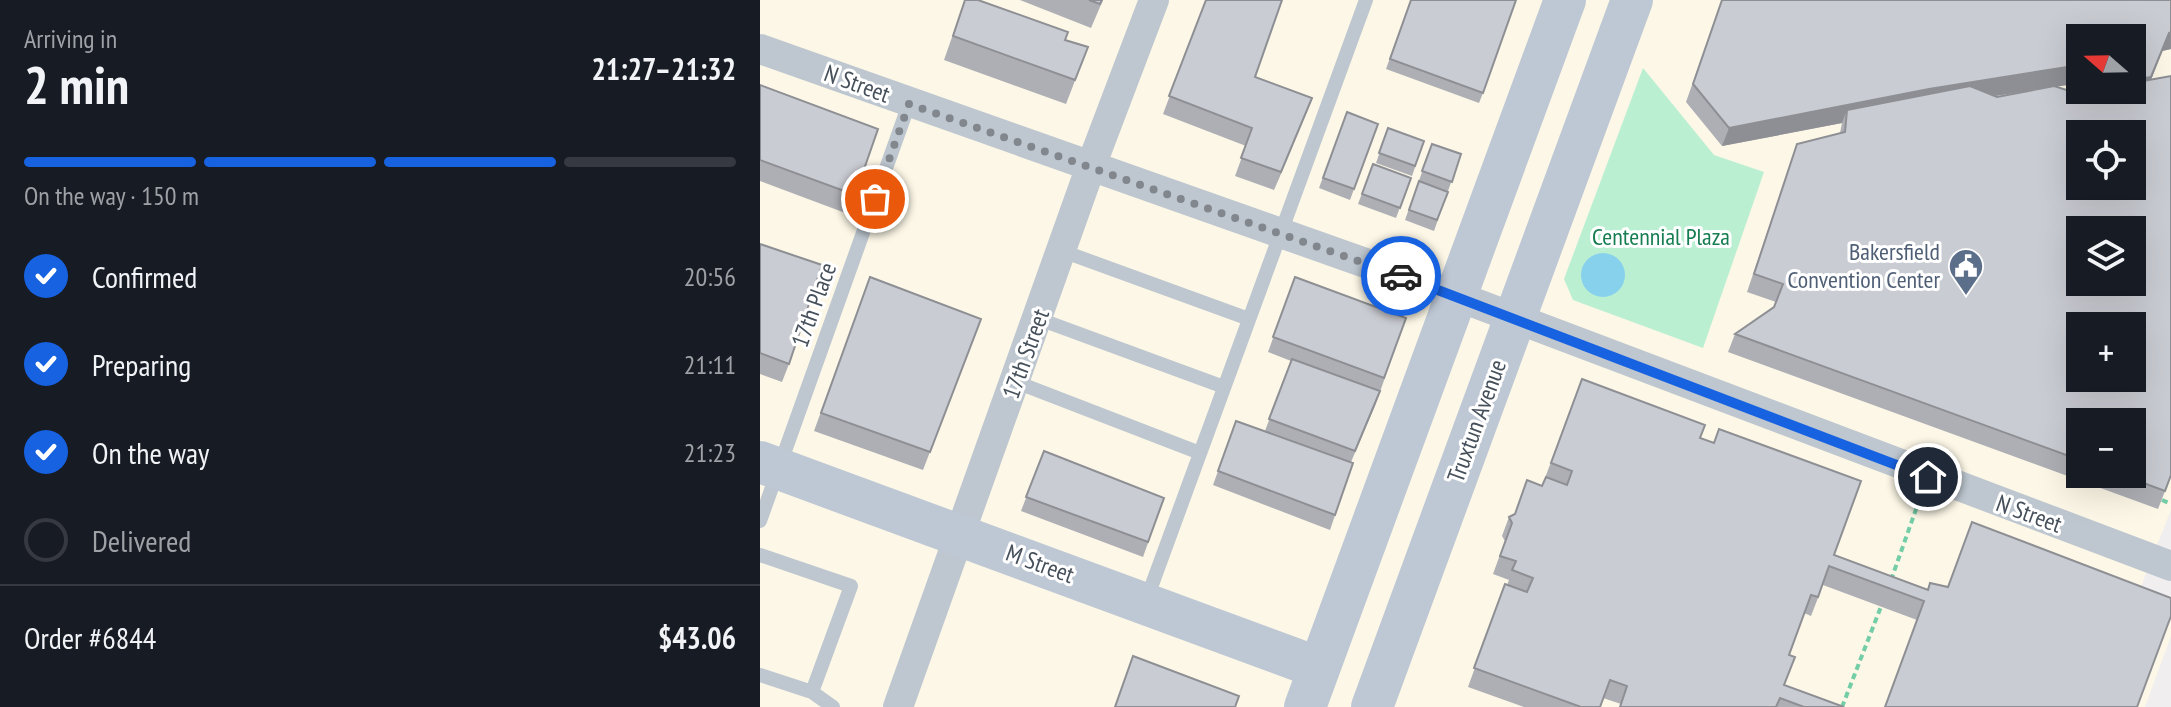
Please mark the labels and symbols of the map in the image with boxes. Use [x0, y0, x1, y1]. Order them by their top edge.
north arrow [2066, 24, 2146, 104]
street label: N Street [820, 57, 895, 110]
pin [841, 165, 909, 233]
park label: Centennial Plaza [1592, 221, 1730, 252]
courier [1361, 236, 1441, 316]
place label: Bakersfield Convention Center [1788, 236, 1940, 295]
public building icon: Bakersfield Convention Center [1947, 247, 1985, 297]
street label: 17th Place [784, 258, 843, 351]
street label: 17th Street [995, 304, 1056, 403]
street label: Truxtun Avenue [1440, 355, 1513, 486]
pin [1894, 443, 1962, 511]
street label: N Street [1992, 487, 2067, 540]
street label: M Street [1002, 537, 1079, 590]

